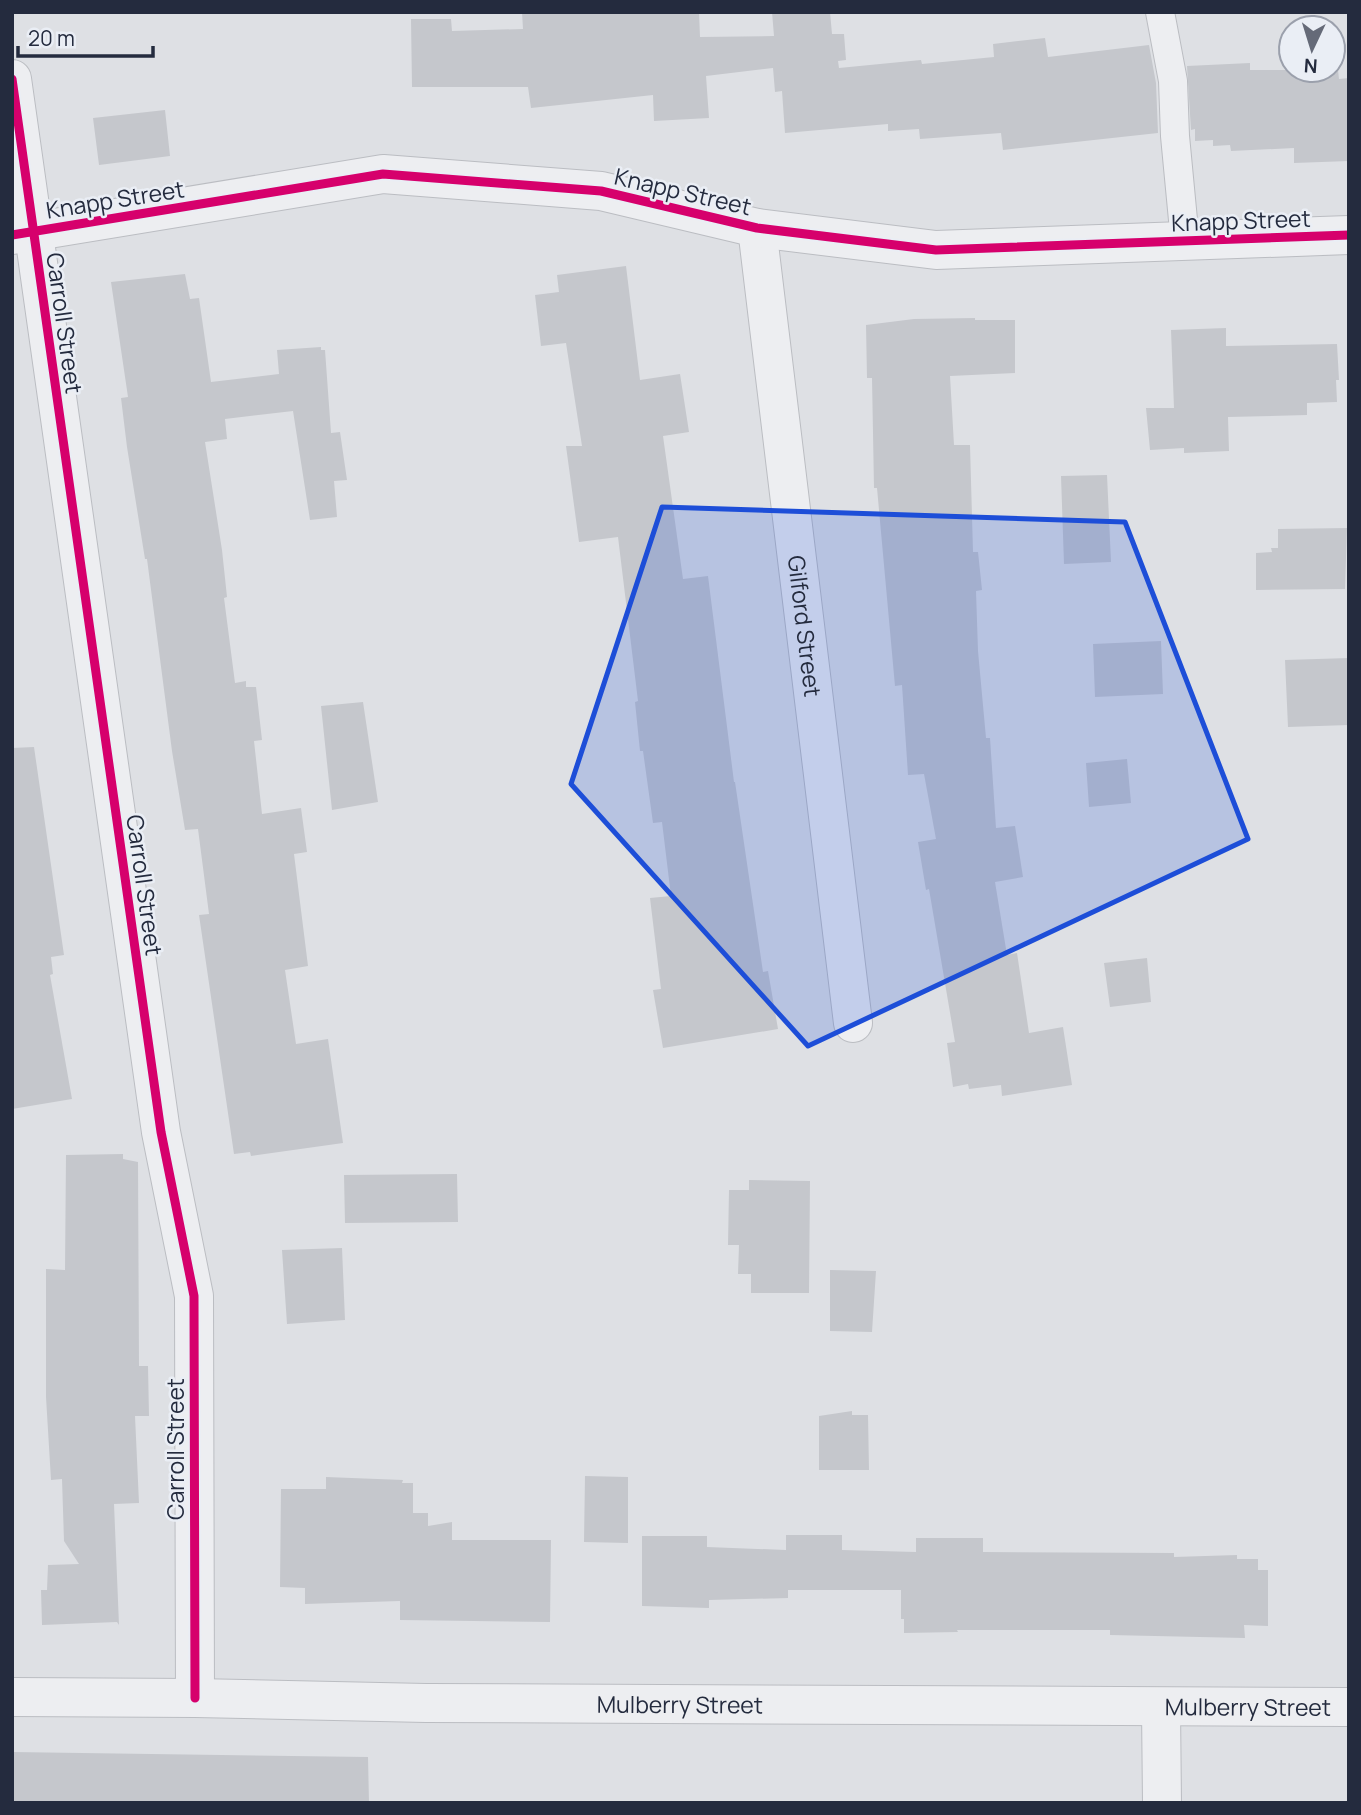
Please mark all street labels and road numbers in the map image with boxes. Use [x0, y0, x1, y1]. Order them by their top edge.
street label: Knapp Street [611, 160, 755, 222]
street label: Knapp Street [44, 172, 186, 226]
street label: Knapp Street [1171, 202, 1311, 238]
street label: Carroll Street [39, 250, 91, 396]
street label: Gilford Street [781, 554, 829, 699]
street label: Carroll Street [119, 812, 171, 958]
street label: Carroll Street [159, 1378, 191, 1520]
street label: Mulberry Street [597, 1688, 763, 1720]
street label: Mulberry Street [1165, 1690, 1331, 1723]

